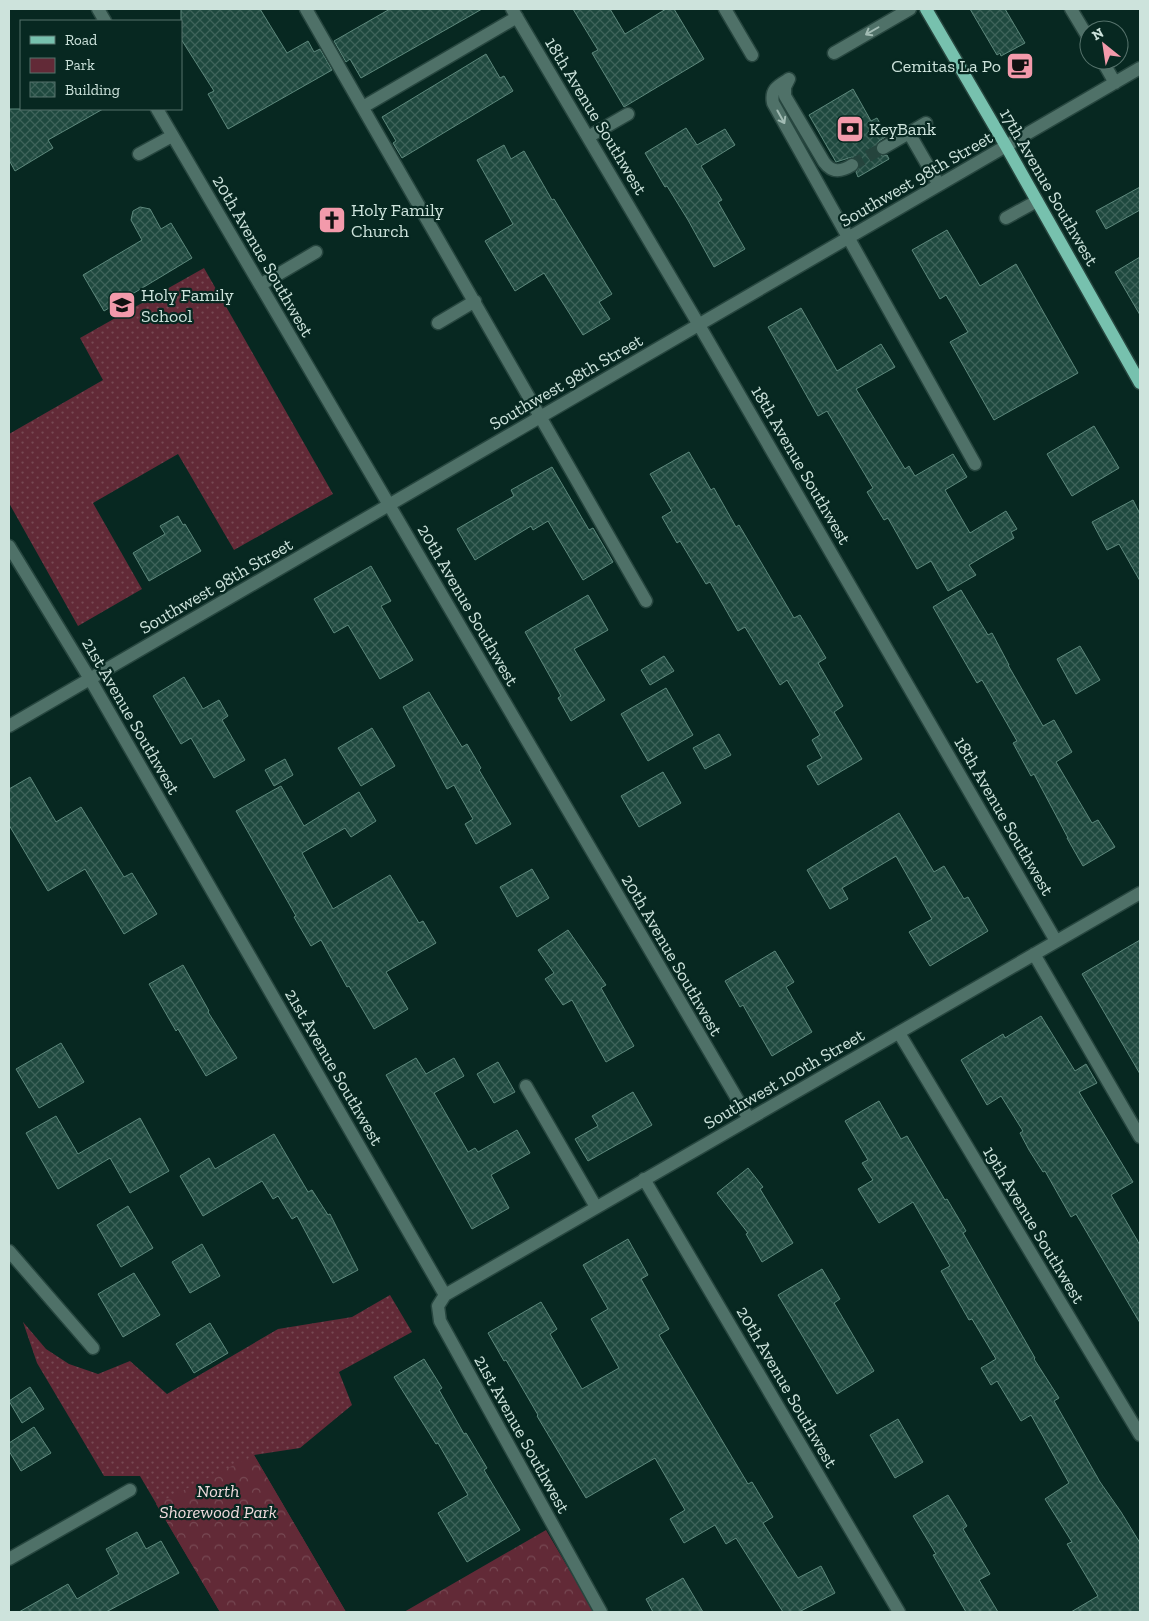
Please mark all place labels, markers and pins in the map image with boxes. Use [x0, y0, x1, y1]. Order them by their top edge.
cafe icon: Cemitas La Po [1005, 51, 1035, 81]
place label: Cemitas La Po [891, 55, 1001, 77]
bank icon: KeyBank [835, 114, 865, 144]
place label: KeyBank [869, 118, 937, 140]
place label: Holy Family Church [351, 199, 444, 242]
church icon: Holy Family Church [317, 205, 347, 235]
place label: Holy Family School [141, 284, 234, 327]
school or university icon: Holy Family School [107, 290, 137, 320]

